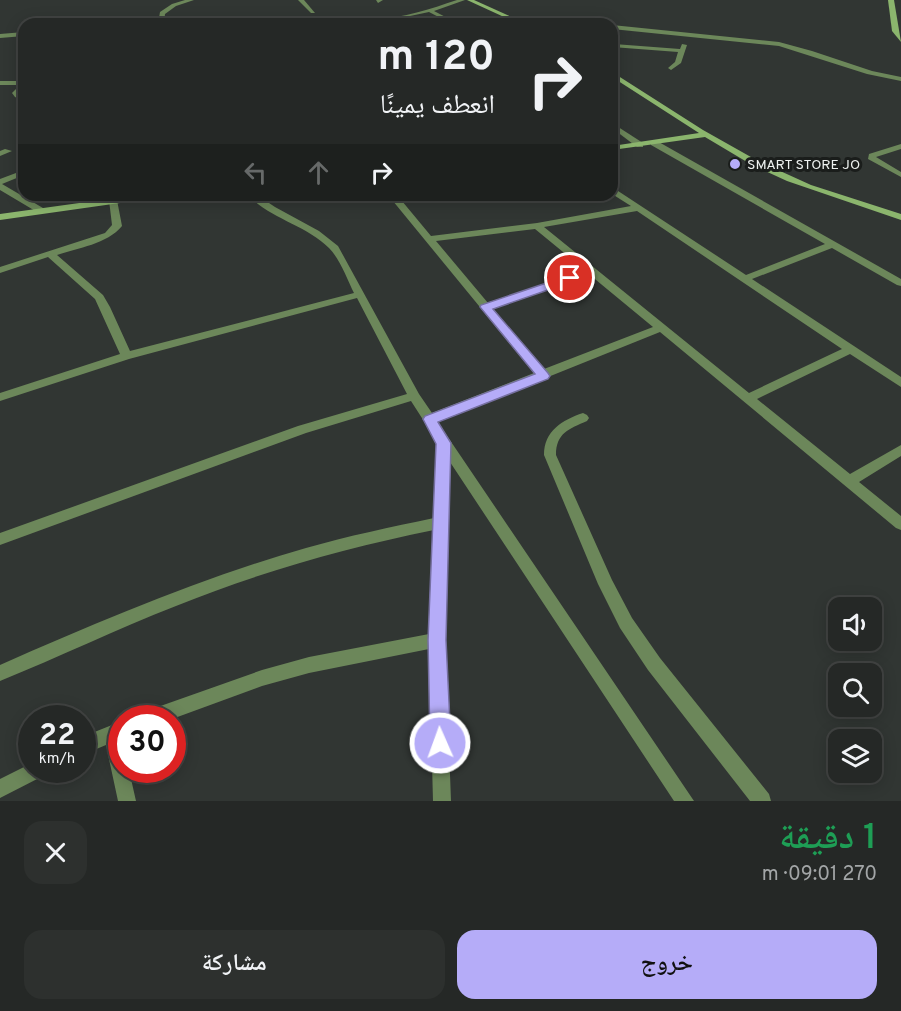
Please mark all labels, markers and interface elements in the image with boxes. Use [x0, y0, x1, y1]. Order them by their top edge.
text: 120 m [378, 32, 495, 85]
icon: right [516, 42, 594, 120]
text: انعطف يمينًا [380, 89, 495, 123]
icon: left [239, 156, 272, 189]
icon: ahead [302, 156, 335, 189]
icon: right [365, 156, 398, 189]
marker: SMART STORE JO [728, 157, 742, 171]
place label: SMART STORE JO [747, 157, 860, 174]
pin [544, 252, 595, 303]
icon: arrive [553, 261, 586, 294]
map controls [828, 597, 882, 783]
button: sound [828, 597, 882, 651]
button: search [828, 663, 882, 717]
speed limit sign: 30 [108, 705, 186, 783]
position arrow [408, 711, 472, 775]
text: 22 [39, 718, 75, 755]
button: layers [828, 729, 882, 783]
text: km/h [39, 750, 75, 769]
text: 1 دقيقة [779, 816, 877, 862]
button: close [24, 821, 87, 884]
text: 270 m · 09:01 [762, 862, 877, 888]
button: مشاركة [24, 930, 445, 999]
button: خروج [457, 930, 877, 999]

